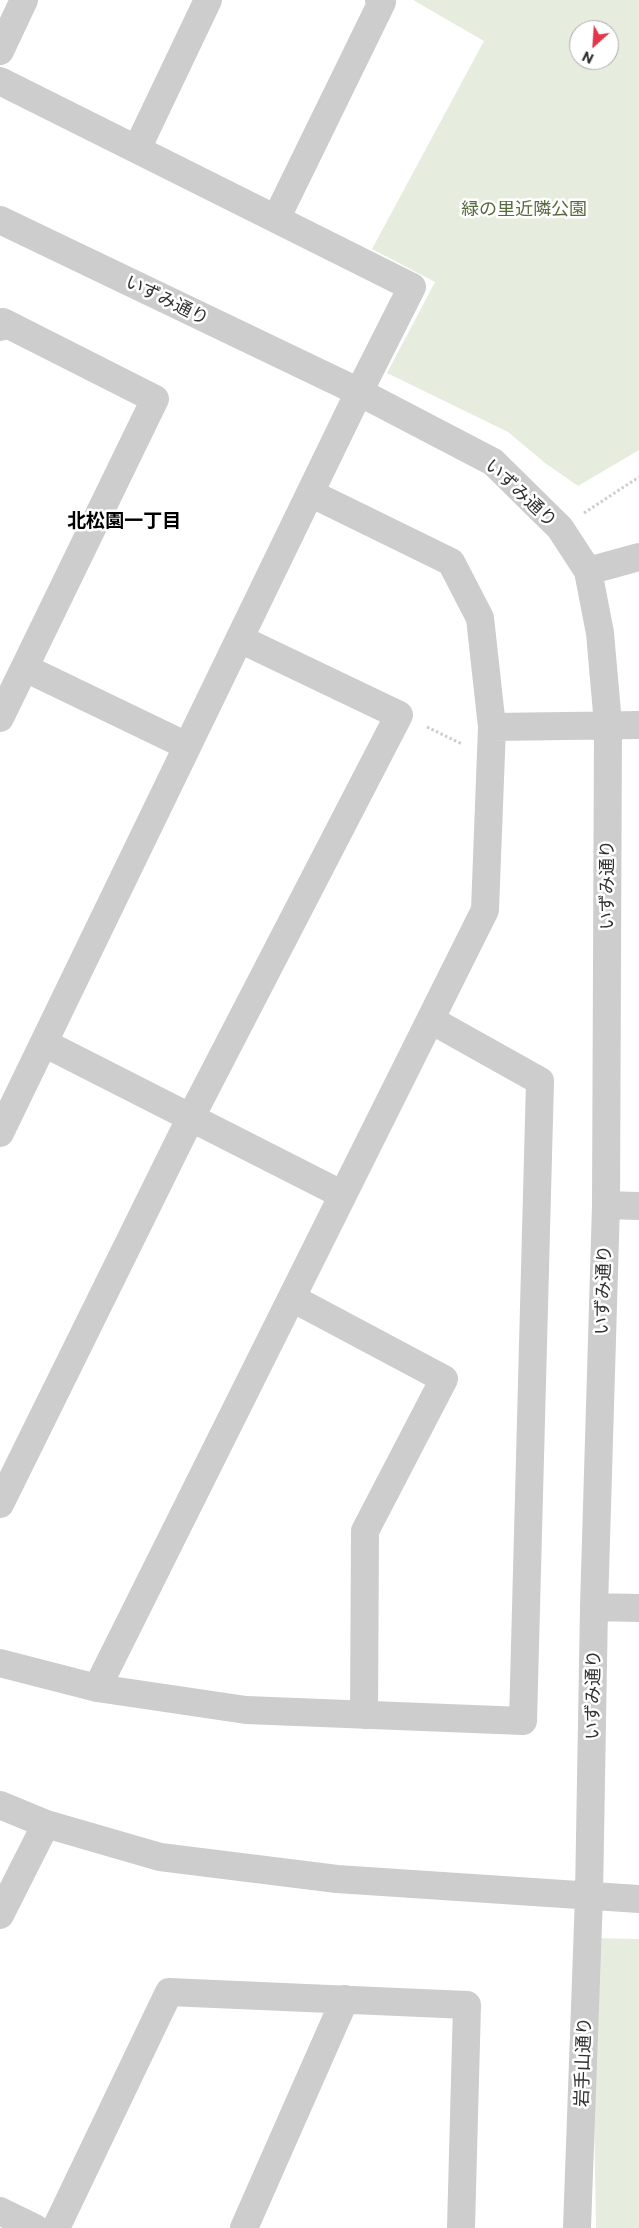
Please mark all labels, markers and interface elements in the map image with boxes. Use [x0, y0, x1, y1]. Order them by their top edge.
north arrow [569, 20, 619, 70]
text: N [579, 48, 596, 68]
park label: 緑の里近隣公園 [461, 198, 587, 220]
street label: いずみ通り [122, 271, 212, 329]
street label: いずみ通り [481, 454, 561, 532]
district label: 北松園一丁目 [67, 510, 181, 532]
street label: いずみ通り [596, 840, 618, 930]
street label: いずみ通り [591, 1245, 615, 1335]
street label: いずみ通り [581, 1650, 605, 1740]
street label: 岩手山通り [571, 2017, 595, 2107]

